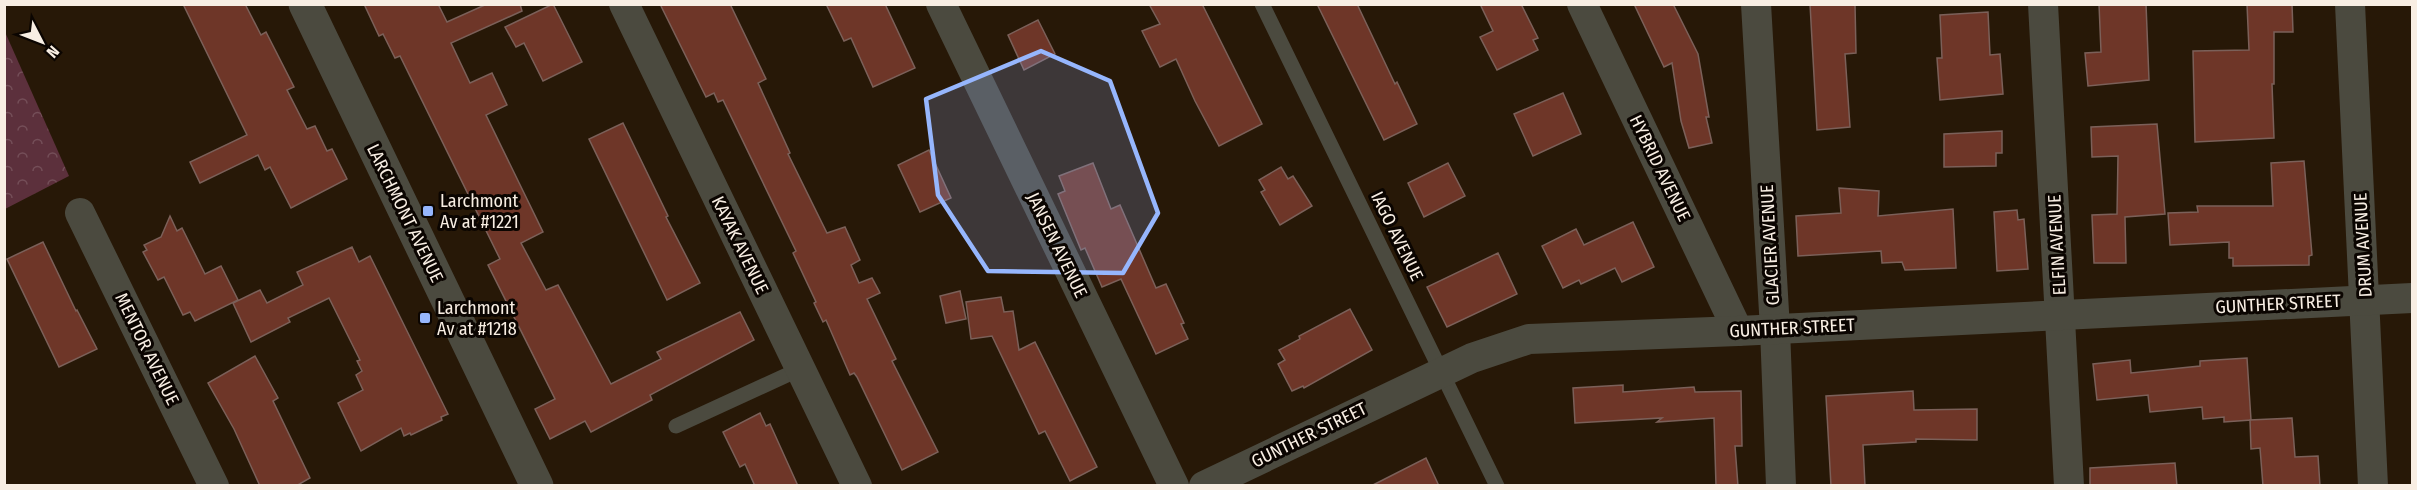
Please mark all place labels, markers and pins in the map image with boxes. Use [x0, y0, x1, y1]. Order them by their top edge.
place label: Larchmont Av at #1221 [440, 190, 519, 233]
marker: Larchmont Av at #1221 [421, 204, 435, 218]
place label: Larchmont Av at #1218 [437, 297, 517, 340]
marker: Larchmont Av at #1218 [418, 311, 432, 325]

